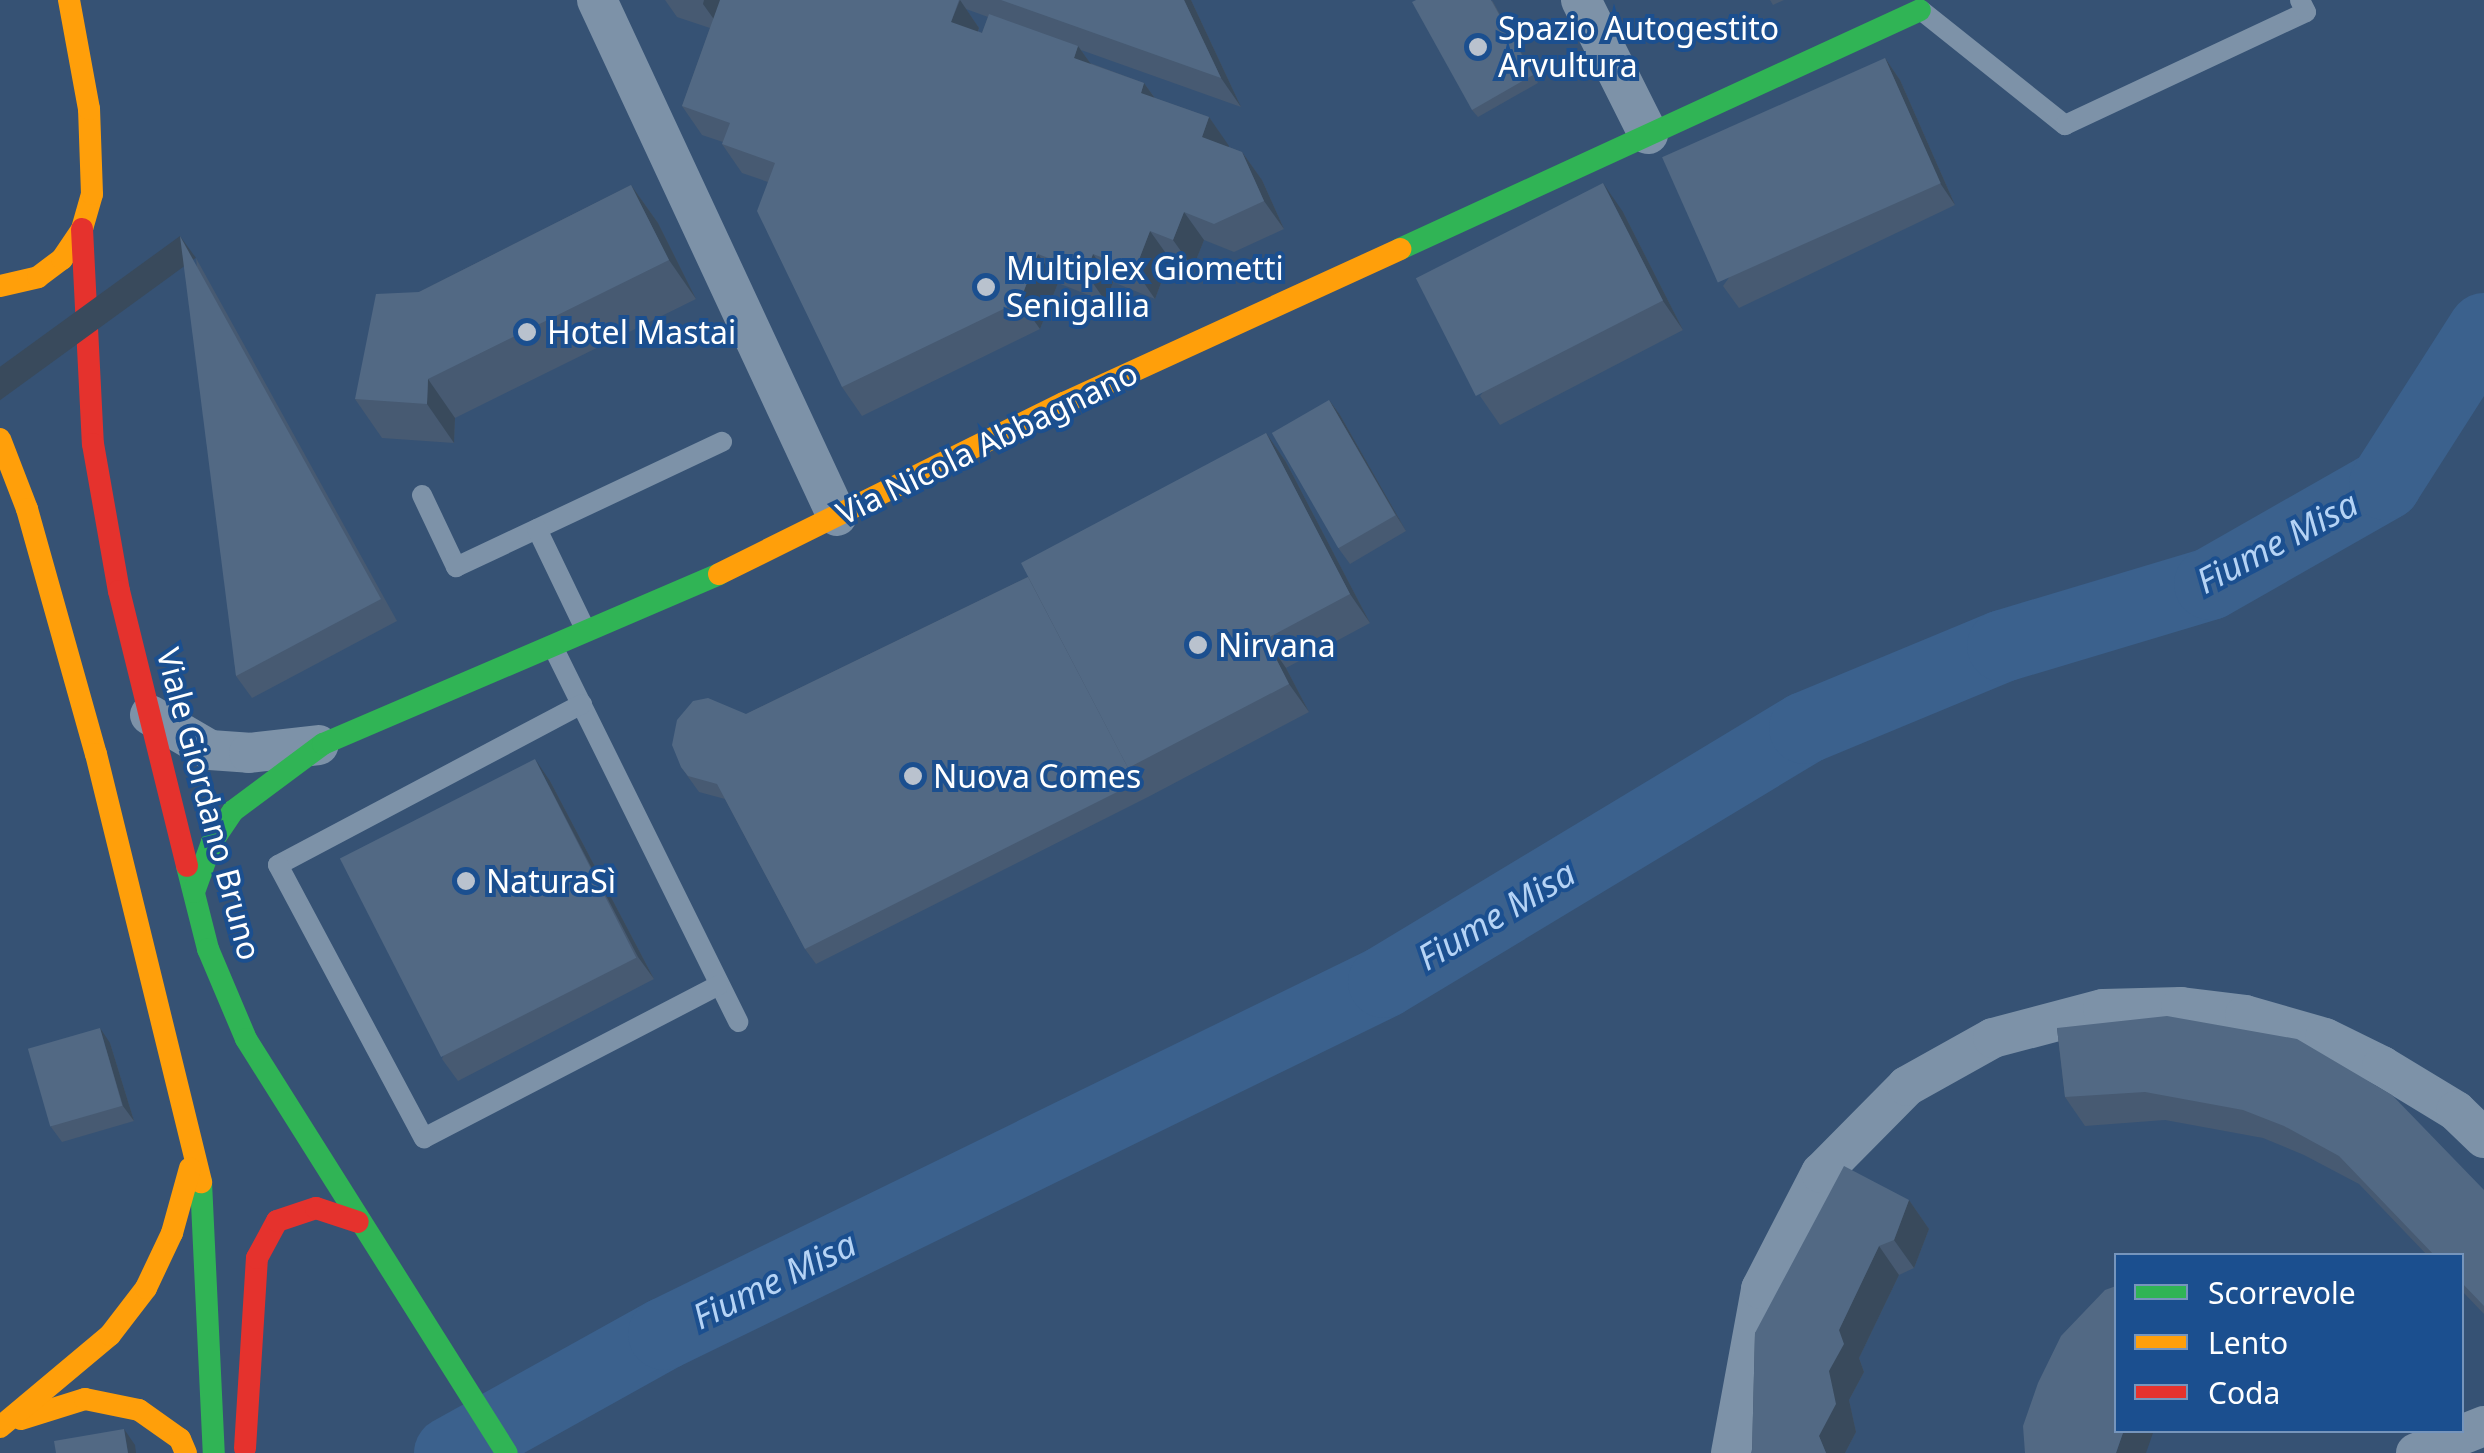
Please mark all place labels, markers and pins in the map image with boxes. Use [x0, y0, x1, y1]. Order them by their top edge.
place label: Spazio Autogestito Arvultura [1498, 10, 1779, 85]
marker: Spazio Autogestito Arvultura [1467, 36, 1489, 58]
place label: Multiplex Giometti Senigallia [1006, 250, 1284, 325]
marker: Multiplex Giometti Senigallia [975, 276, 997, 298]
place label: Hotel Mastai [547, 313, 736, 351]
marker: Hotel Mastai [516, 321, 538, 343]
place label: Nirvana [1218, 626, 1336, 664]
marker: Nirvana [1187, 634, 1209, 656]
place label: Nuova Comes [933, 757, 1141, 795]
marker: Nuova Comes [902, 765, 924, 787]
place label: NaturaSì [486, 862, 616, 900]
marker: NaturaSì [455, 870, 477, 892]

